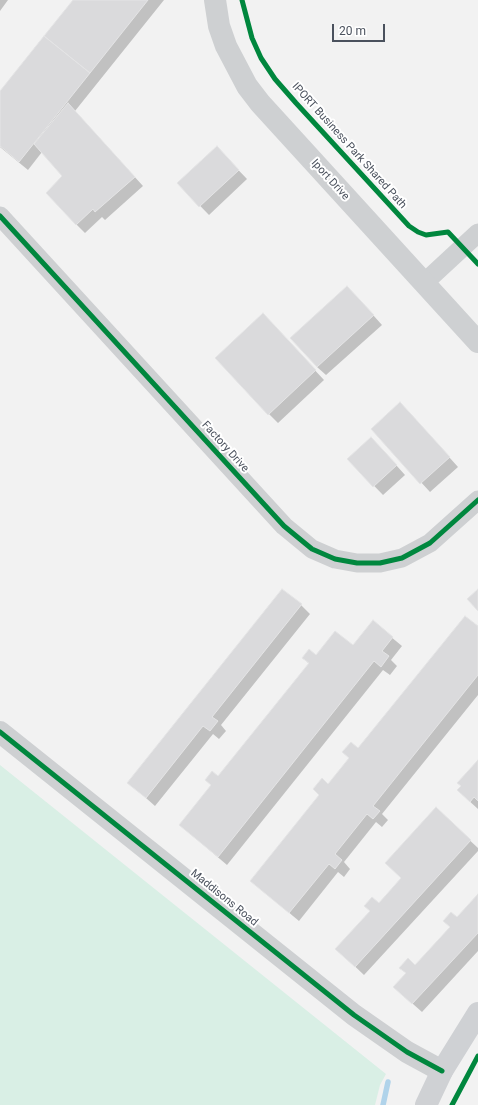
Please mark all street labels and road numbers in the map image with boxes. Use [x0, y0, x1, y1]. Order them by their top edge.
street label: IPORT Business Park Shared Path [289, 80, 409, 212]
street label: Iport Drive [308, 157, 352, 203]
street label: Factory Drive [199, 419, 251, 475]
street label: Maddisons Road [188, 867, 260, 929]

